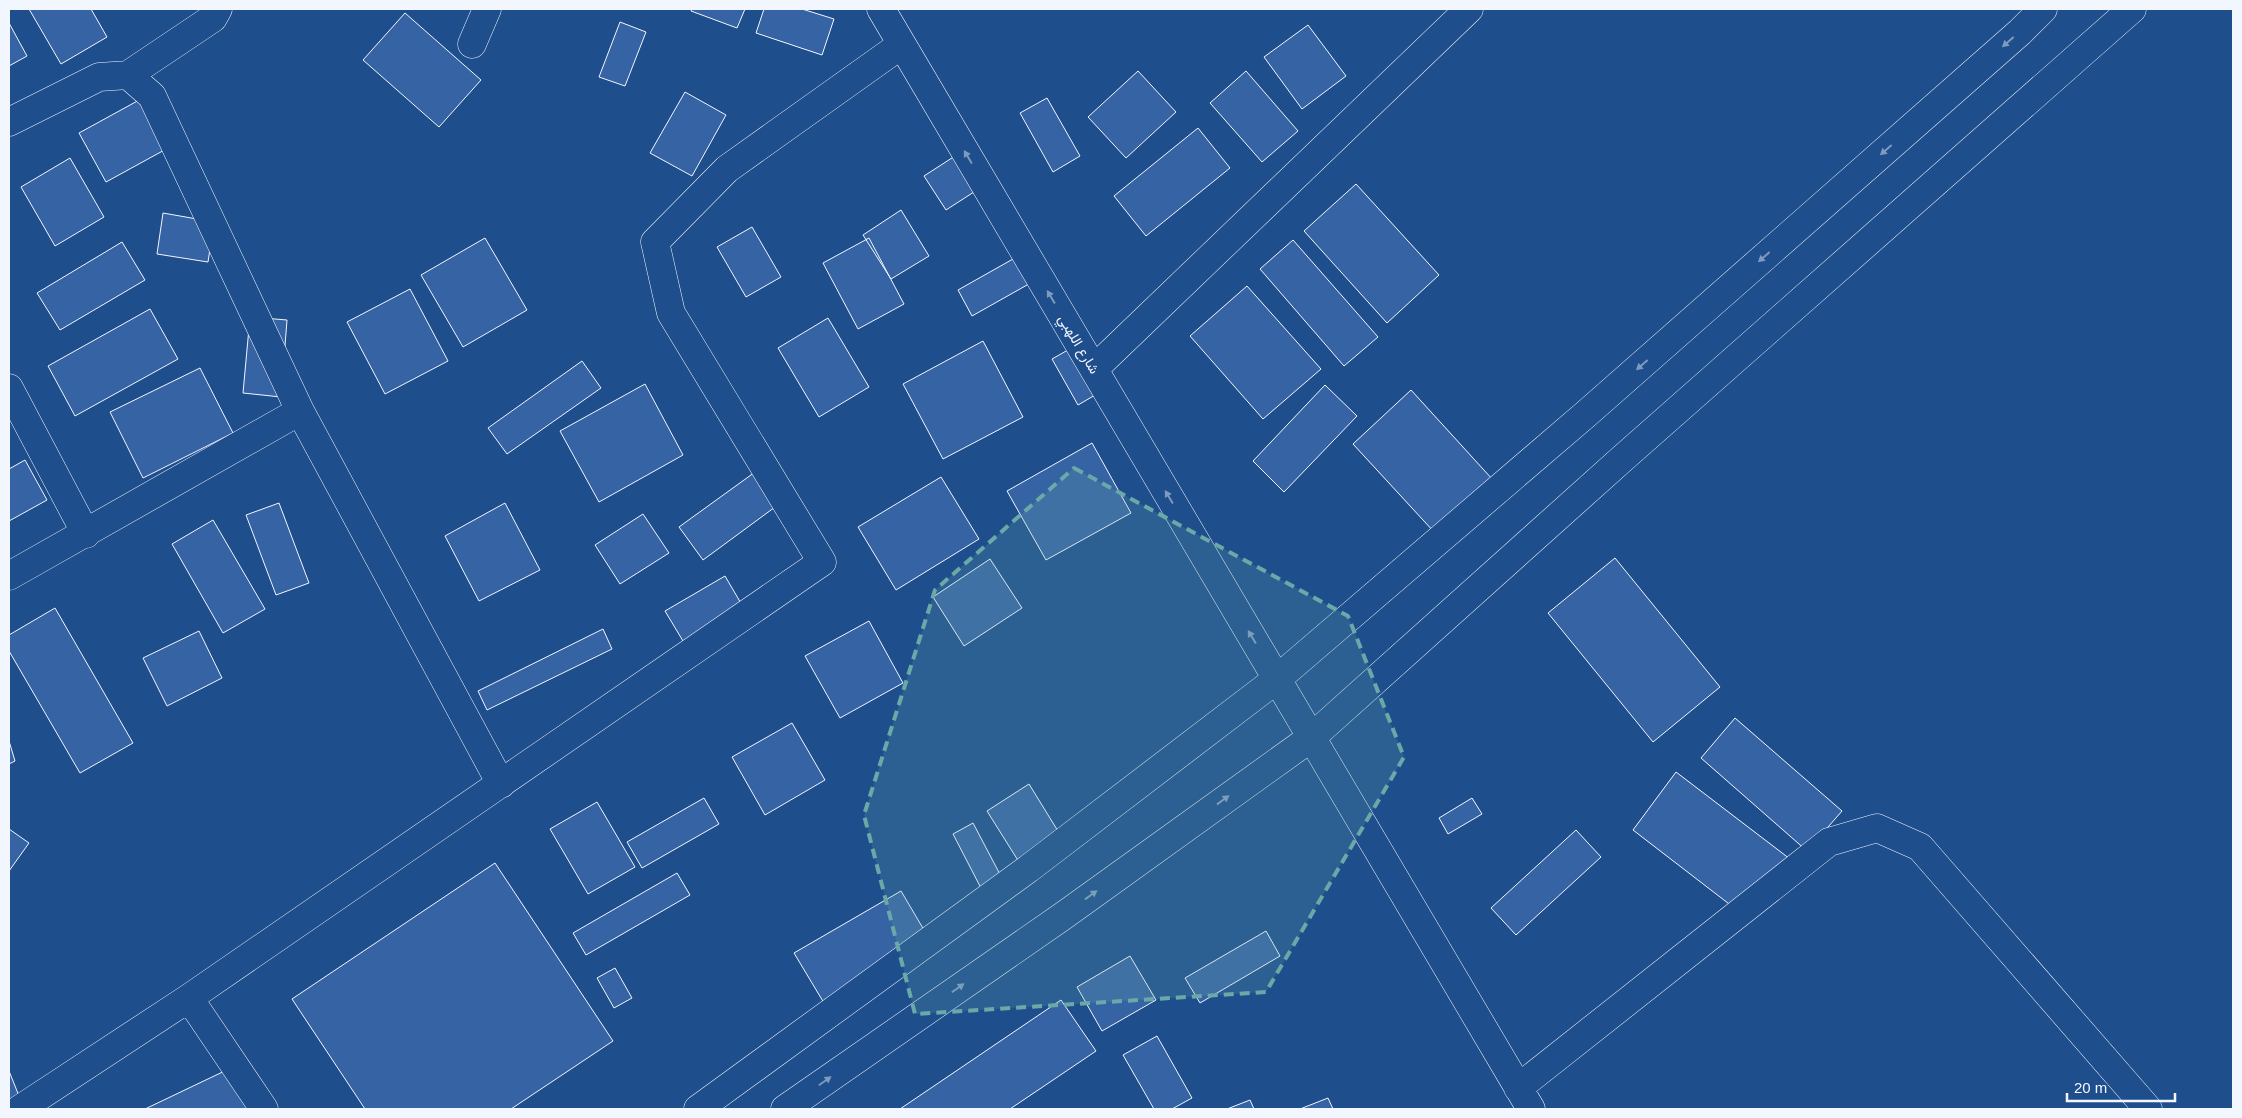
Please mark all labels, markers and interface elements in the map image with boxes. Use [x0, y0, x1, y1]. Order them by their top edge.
one-way arrow [2001, 37, 2014, 48]
one-way arrow [1880, 144, 1892, 156]
one-way arrow [963, 151, 972, 164]
one-way arrow [1758, 252, 1771, 263]
one-way arrow [1046, 290, 1055, 304]
street label: شارع اللهبي [1052, 312, 1103, 378]
one-way arrow [1636, 359, 1648, 370]
one-way arrow [1165, 490, 1174, 503]
one-way arrow [1248, 630, 1257, 643]
one-way arrow [1216, 795, 1229, 806]
one-way arrow [1084, 890, 1098, 900]
one-way arrow [951, 983, 965, 993]
scale bar [2067, 1070, 2174, 1102]
one-way arrow [818, 1076, 832, 1086]
text: 20 m [2074, 1079, 2107, 1096]

